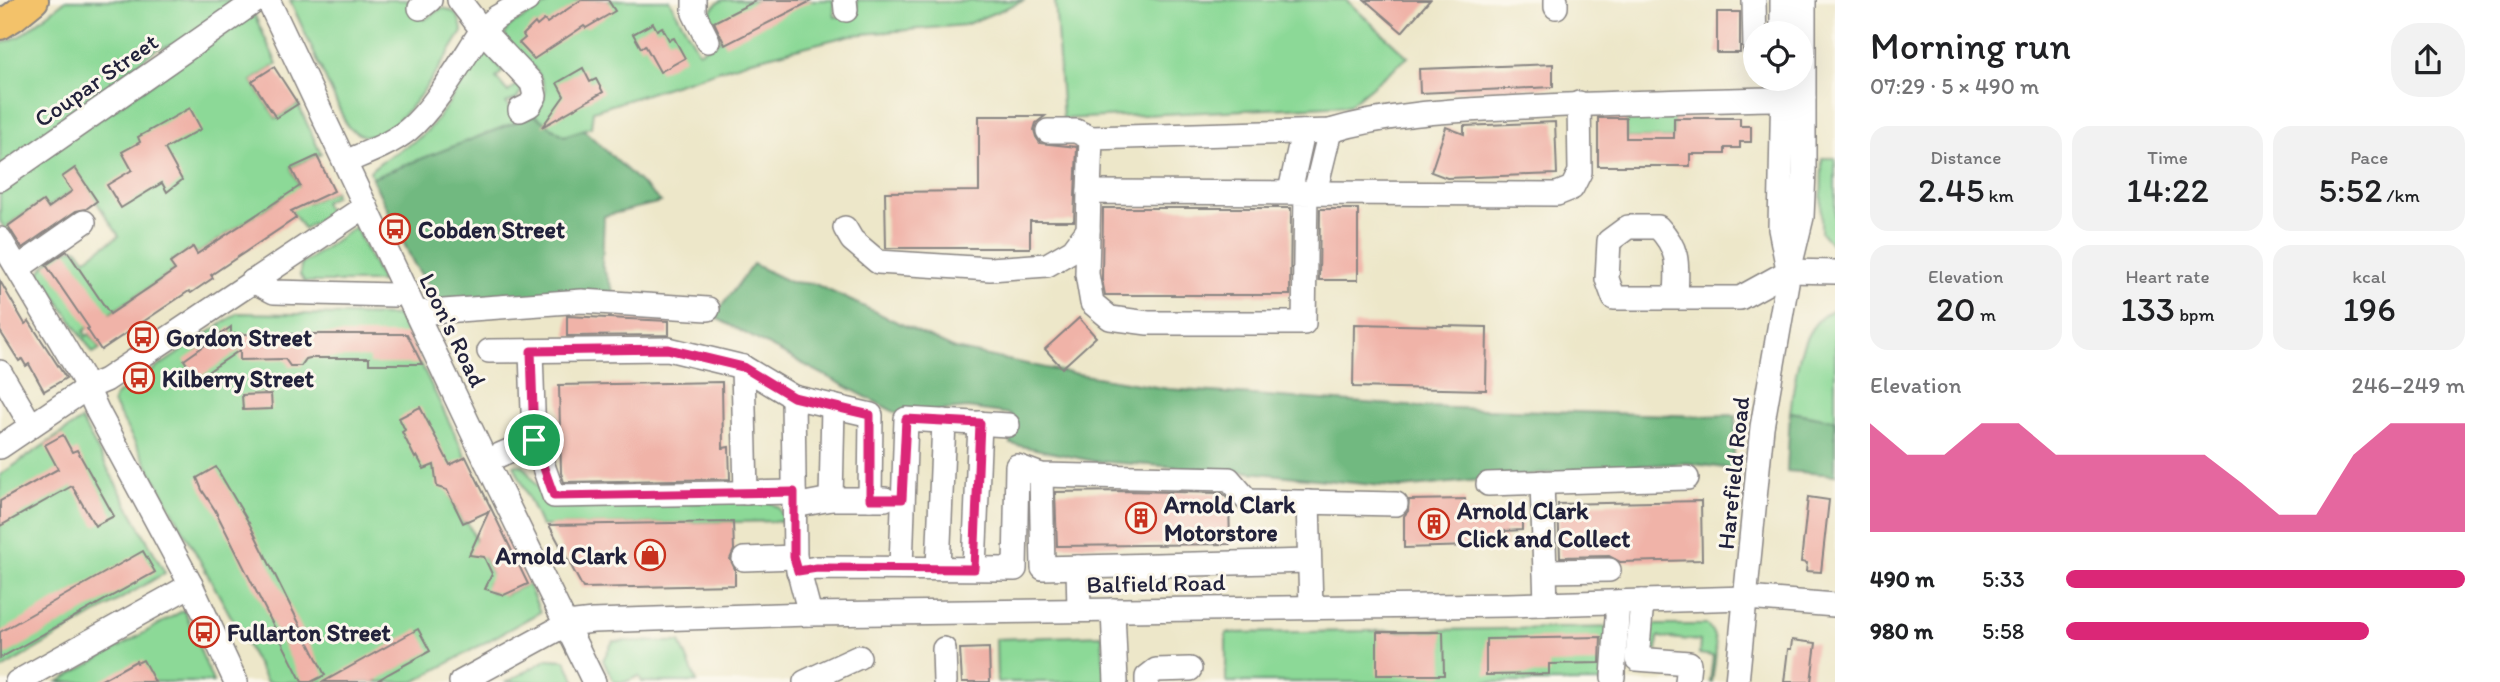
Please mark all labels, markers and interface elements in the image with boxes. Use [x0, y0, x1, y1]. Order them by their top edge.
map controls [1743, 21, 1813, 91]
button: locate [1743, 21, 1813, 91]
text: Morning run [1870, 23, 2071, 69]
button: share [2391, 23, 2465, 97]
street label: Coupar Street [29, 27, 163, 133]
text: 07:29 · 5 × 490 m [1870, 72, 2039, 100]
text: Distance [1930, 146, 2001, 169]
text: Time [2147, 146, 2188, 169]
text: Pace [2350, 146, 2388, 169]
text: 2.45 [1918, 169, 1984, 211]
text: 14:22 [2126, 169, 2209, 211]
text: 5:52 [2319, 169, 2382, 211]
text: km [1984, 184, 2014, 207]
text: /km [2382, 184, 2420, 207]
bus stop icon: Cobden Street [378, 212, 412, 246]
place label: Cobden Street [418, 215, 565, 244]
text: Elevation [1928, 265, 2004, 288]
text: Heart rate [2125, 265, 2210, 288]
text: kcal [2352, 265, 2386, 288]
street label: Loon's Road [413, 268, 493, 392]
text: 20 [1936, 288, 1976, 330]
text: 133 [2121, 288, 2175, 330]
text: 196 [2343, 288, 2396, 330]
text: m [1976, 303, 1996, 326]
text: bpm [2175, 303, 2214, 326]
bus stop icon: Gordon Street [126, 320, 160, 354]
place label: Gordon Street [166, 323, 312, 352]
bus stop icon: Kilberry Street [122, 361, 156, 395]
place label: Kilberry Street [162, 364, 314, 394]
text: Elevation [1870, 371, 1961, 399]
text: 246–249 m [2352, 371, 2465, 399]
street label: Harefield Road [1711, 395, 1755, 551]
pin [504, 410, 564, 470]
icon: arrive [515, 421, 553, 459]
place label: Arnold Clark Motorstore [1163, 490, 1296, 547]
place label: Arnold Clark Click and Collect [1456, 496, 1630, 553]
building icon: Arnold Clark Motorstore [1124, 501, 1158, 535]
building icon: Arnold Clark Click and Collect [1417, 507, 1451, 541]
shop icon: Arnold Clark [633, 538, 667, 572]
place label: Arnold Clark [495, 541, 628, 570]
text: 490 m [1870, 565, 1935, 593]
text: 5:33 [1982, 565, 2025, 593]
street label: Balfield Road [1086, 567, 1226, 599]
bus stop icon: Fullarton Street [187, 615, 221, 649]
text: 980 m [1870, 617, 1933, 645]
text: 5:58 [1982, 617, 2024, 645]
place label: Fullarton Street [227, 618, 391, 647]

